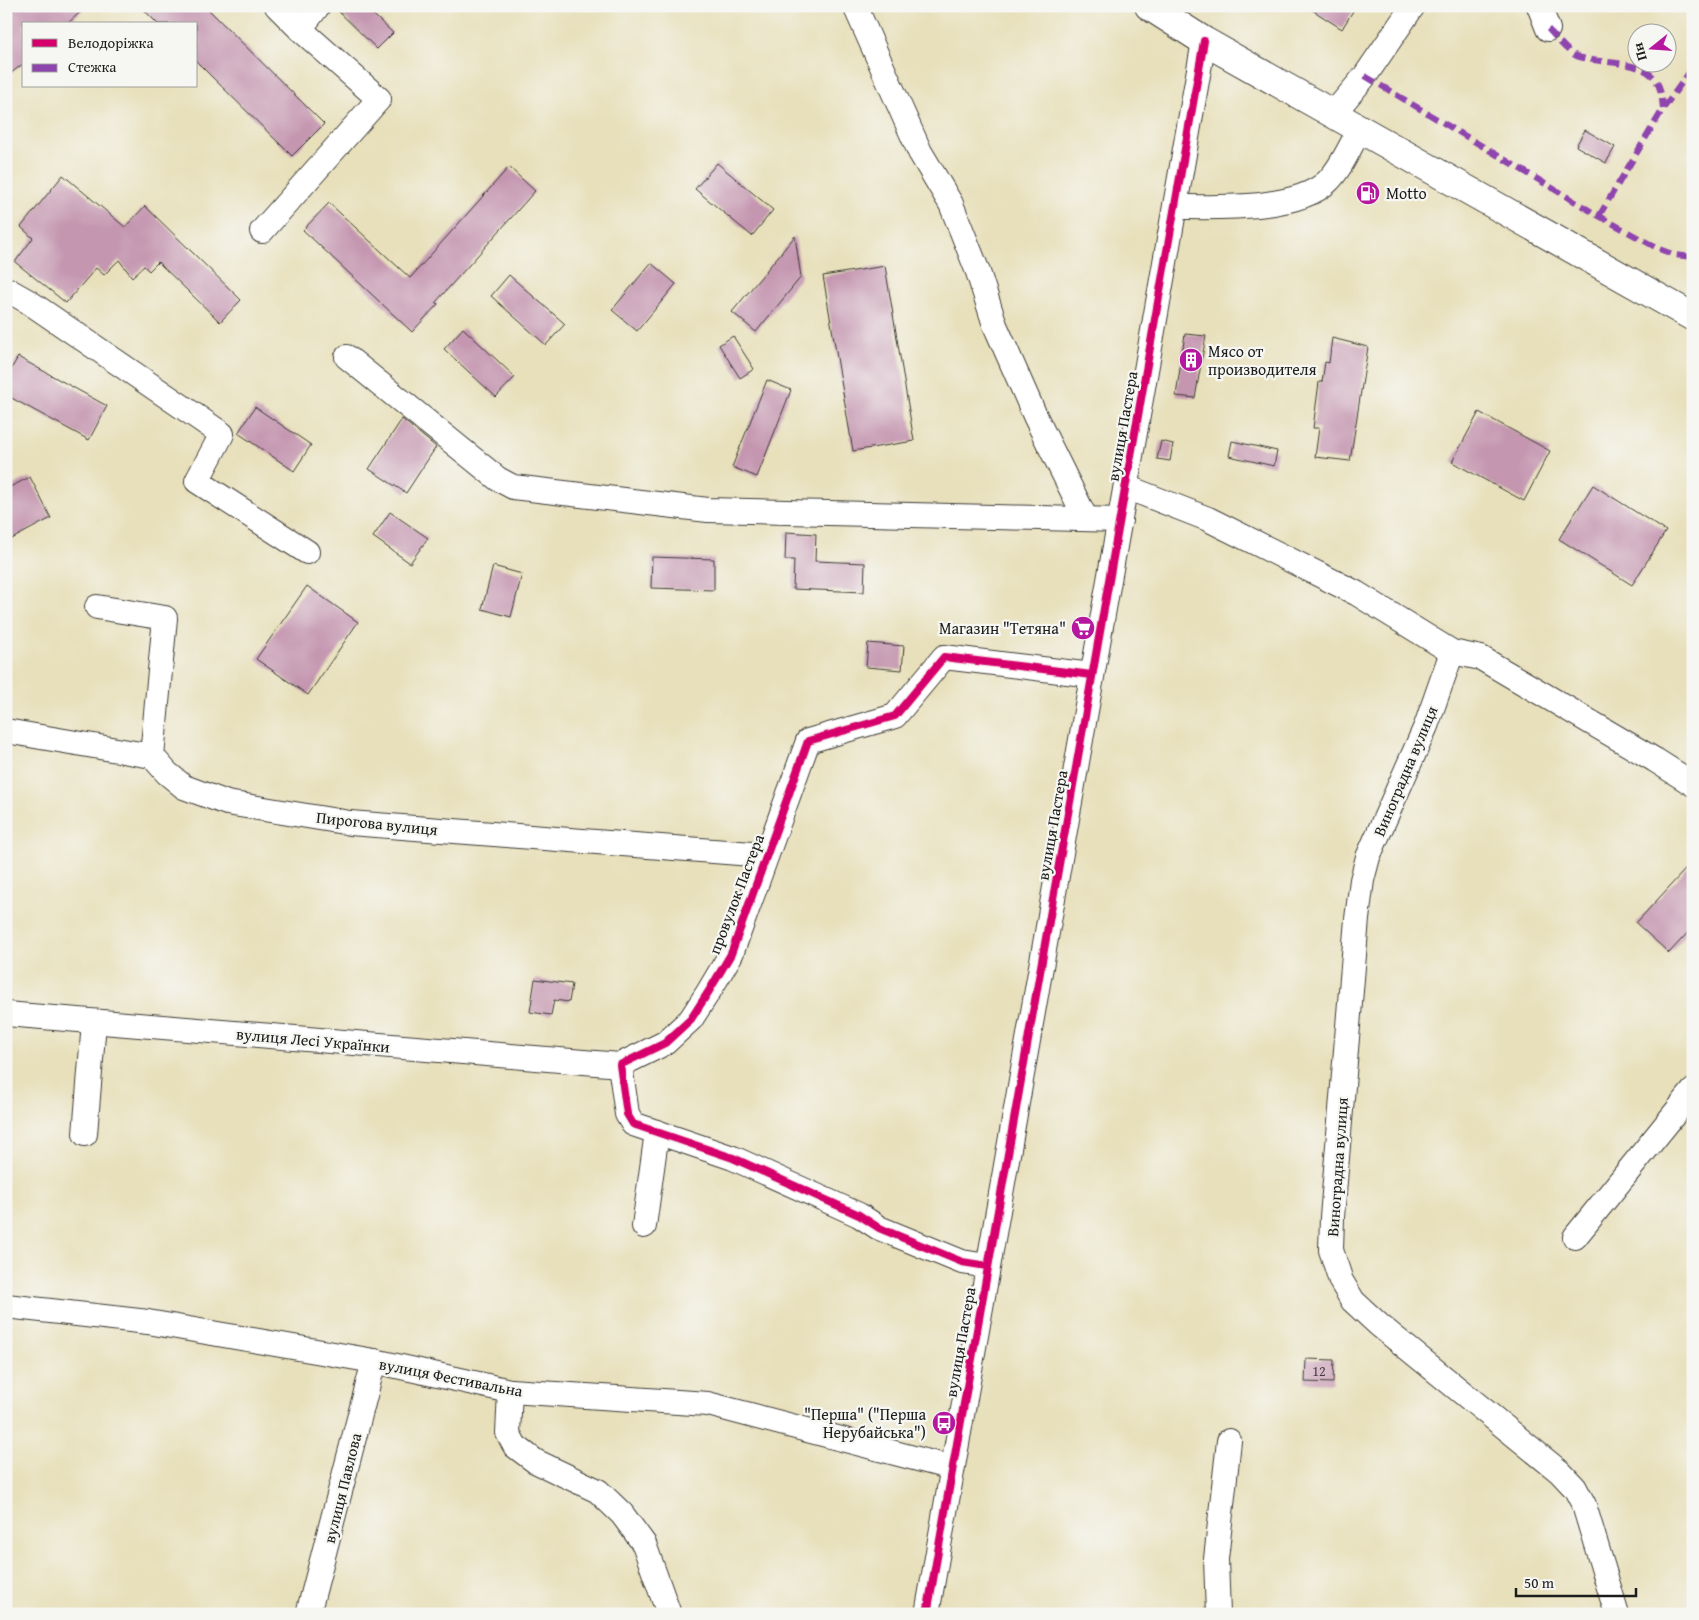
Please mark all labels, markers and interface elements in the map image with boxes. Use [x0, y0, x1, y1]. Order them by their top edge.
legend [22, 22, 198, 88]
north arrow [1626, 22, 1676, 72]
text: Велодоріжка [68, 32, 154, 53]
text: Пн [1627, 40, 1652, 63]
text: Стежка [68, 56, 117, 77]
fuel station icon: Motto [1355, 180, 1381, 206]
place label: Motto [1386, 181, 1427, 205]
place label: Мясо от производителя [1208, 339, 1317, 381]
building icon: Мясо от производителя [1178, 347, 1204, 373]
street label: вулиця Пастера [1101, 369, 1144, 483]
supermarket icon: Магазин "Тетяна" [1070, 615, 1096, 641]
place label: Магазин "Тетяна" [939, 616, 1066, 640]
street label: Виноградна вулиця [1367, 702, 1443, 840]
street label: вулиця Пастера [1031, 768, 1074, 882]
street label: Пирогова вулиця [315, 805, 439, 841]
street label: провулок Пастера [702, 830, 770, 958]
street label: вулиця Лесі Українки [235, 1021, 391, 1059]
street label: Виноградна вулиця [1320, 1097, 1354, 1237]
street label: вулиця Пастера [939, 1285, 982, 1399]
street label: вулиця Фестивальна [377, 1351, 525, 1403]
house number: 12 [1312, 1361, 1326, 1381]
place label: "Перша" ("Перша Нерубайська") [804, 1402, 926, 1444]
bus stop icon: "Перша" ("Перша Нерубайська") [931, 1410, 957, 1436]
street label: вулиця Павлова [317, 1430, 367, 1546]
scale bar [1516, 1565, 1636, 1597]
text: 50 m [1524, 1572, 1555, 1593]

